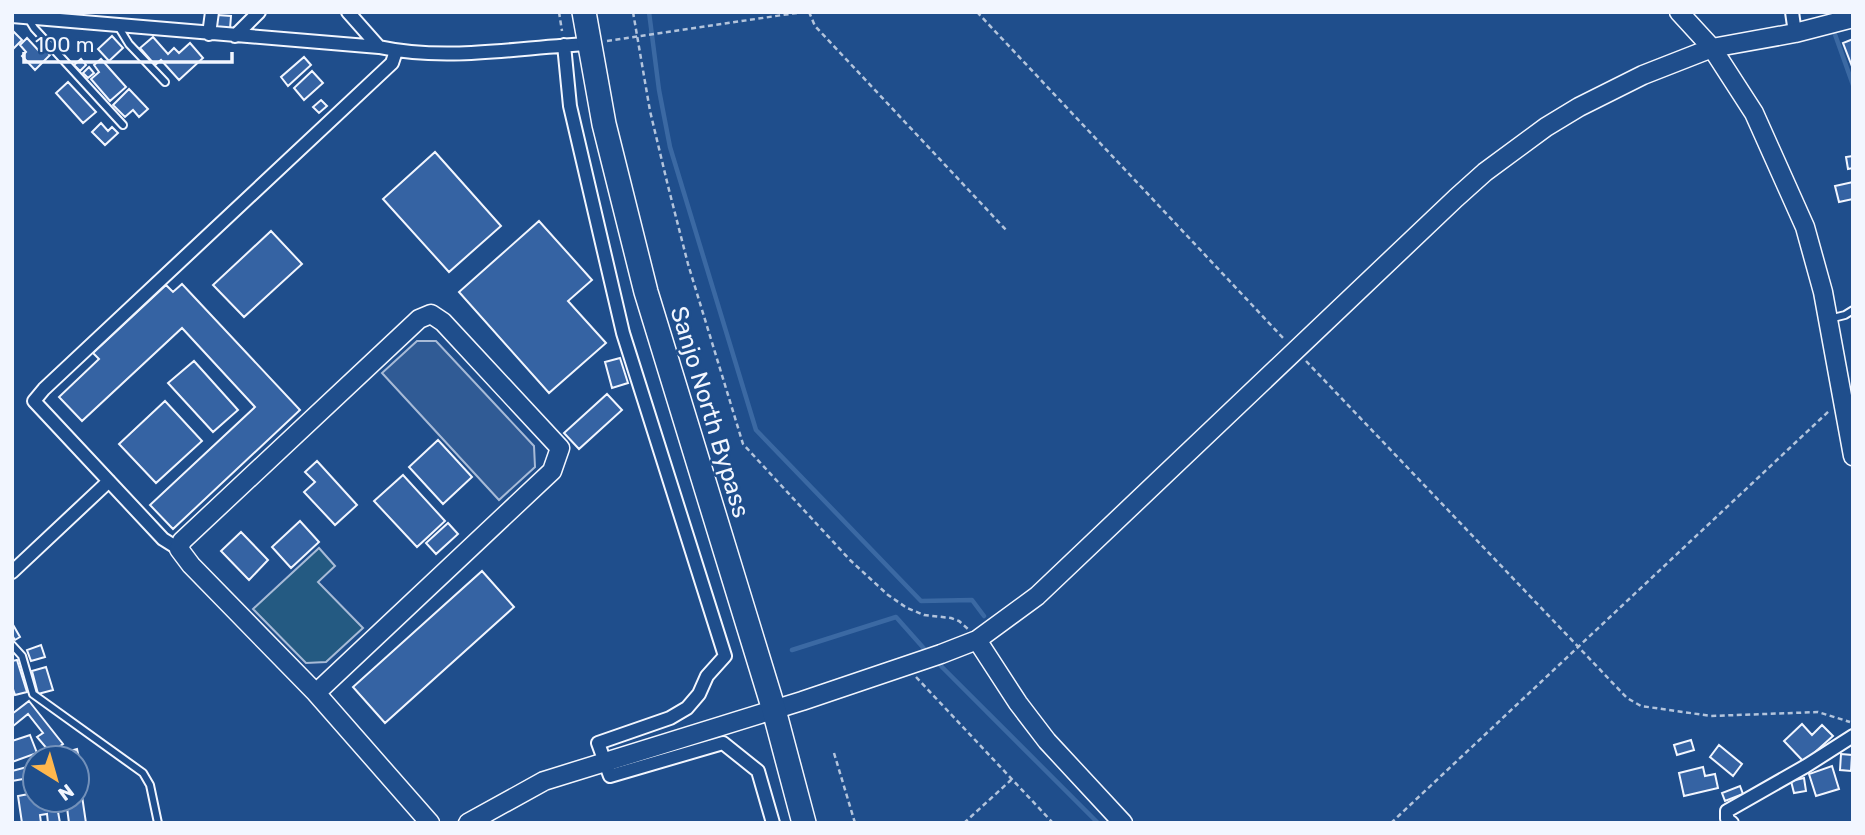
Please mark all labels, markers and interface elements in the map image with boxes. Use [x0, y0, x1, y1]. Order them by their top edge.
scale bar [24, 21, 233, 65]
text: 100 m [35, 32, 94, 57]
street label: Sanjo North Bypass [665, 303, 755, 521]
north arrow [21, 744, 91, 814]
text: N [54, 779, 78, 805]

